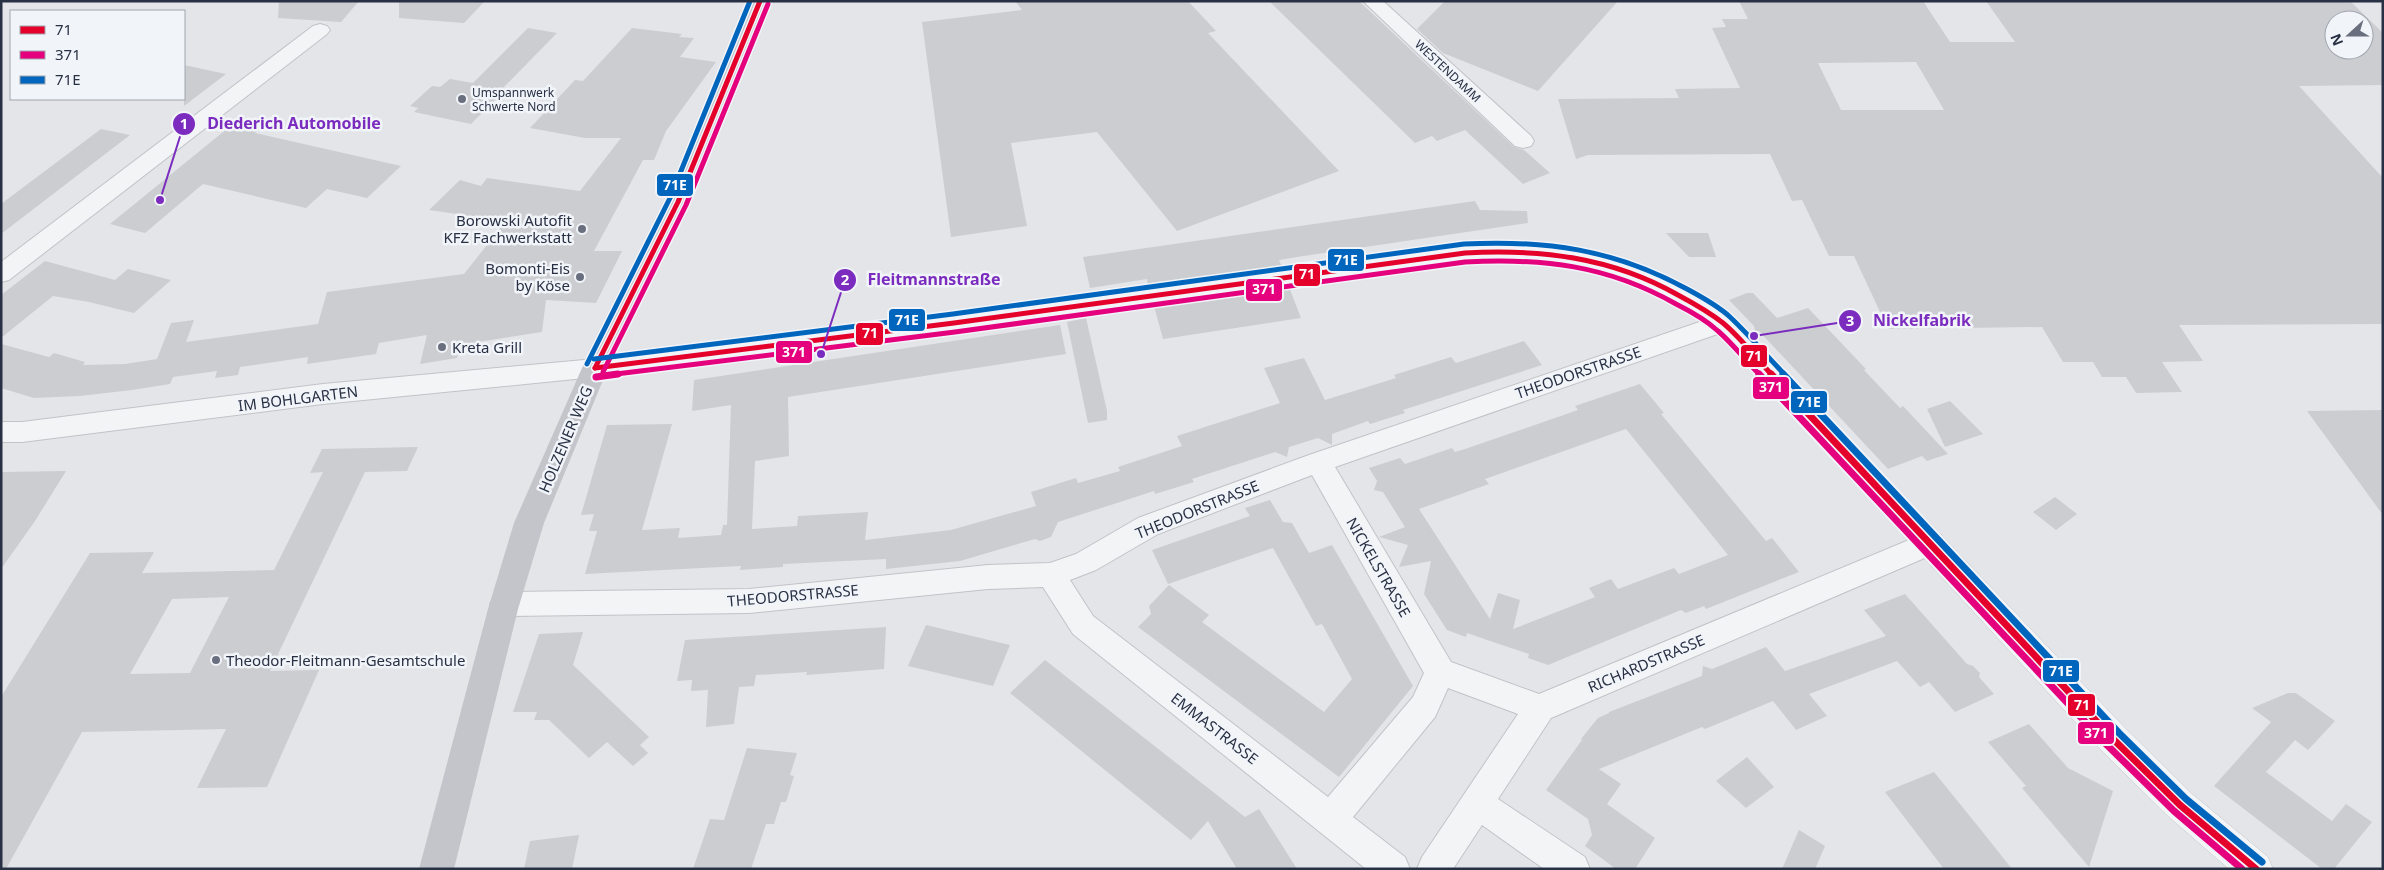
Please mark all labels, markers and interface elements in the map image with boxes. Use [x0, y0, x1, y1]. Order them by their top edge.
legend [10, 10, 185, 100]
north arrow [2324, 10, 2374, 60]
text: 71 [55, 19, 72, 39]
text: N [2325, 31, 2347, 49]
street label: WESTENDAMM [1411, 36, 1485, 106]
text: 371 [55, 44, 81, 64]
text: 71E [55, 69, 81, 89]
place label: Umspannwerk Schwerte Nord [472, 84, 556, 115]
marker: Umspannwerk Schwerte Nord [456, 93, 468, 105]
callout: Diederich Automobile [172, 108, 391, 139]
text: Diederich Automobile [207, 112, 381, 134]
text: 1 [180, 113, 188, 133]
line badge: 71E [656, 173, 694, 197]
text: 71E [663, 175, 687, 194]
place label: Borowski Autofit KFZ Fachwerkstatt [443, 210, 573, 247]
marker: Borowski Autofit KFZ Fachwerkstatt [576, 223, 588, 235]
line badge: 71E [1327, 248, 1365, 272]
text: 71E [1334, 250, 1358, 269]
place label: Bomonti-Eis by Köse [485, 258, 570, 295]
line badge: 71 [1293, 263, 1321, 287]
callout: Fleitmannstraße [832, 264, 1010, 295]
text: 71 [1299, 264, 1315, 283]
text: Fleitmannstraße [867, 268, 1001, 290]
text: 2 [841, 269, 850, 289]
marker: Bomonti-Eis by Köse [574, 271, 586, 283]
line badge: 371 [1245, 278, 1283, 302]
text: 371 [1252, 279, 1276, 298]
callout: Nickelfabrik [1838, 305, 1981, 336]
line badge: 71E [888, 308, 926, 332]
text: Nickelfabrik [1873, 309, 1971, 331]
text: 71E [895, 310, 919, 329]
text: 3 [1846, 310, 1854, 330]
line badge: 71 [855, 322, 884, 346]
text: 71 [862, 323, 878, 342]
place label: Kreta Grill [452, 337, 522, 357]
line badge: 371 [775, 340, 813, 364]
marker: Kreta Grill [436, 341, 448, 353]
street label: THEODORSTRASSE [1512, 341, 1644, 403]
text: 371 [782, 342, 806, 361]
line badge: 71 [1740, 344, 1768, 368]
text: 71 [1746, 346, 1762, 365]
line badge: 371 [1752, 376, 1790, 400]
text: 371 [1759, 377, 1783, 396]
street label: IM BOHLGARTEN [237, 381, 359, 415]
street label: HOLZENER WEG [534, 383, 596, 495]
line badge: 71E [1790, 390, 1828, 414]
text: 71E [1797, 392, 1821, 411]
street label: THEODORSTRASSE [1132, 475, 1262, 543]
street label: NICKELSTRASSE [1342, 514, 1416, 620]
street label: THEODORSTRASSE [726, 579, 860, 611]
street label: RICHARDSTRASSE [1584, 629, 1708, 697]
place label: Theodor-Fleitmann-Gesamtschule [226, 650, 465, 670]
marker: Theodor-Fleitmann-Gesamtschule [210, 654, 222, 666]
line badge: 71E [2042, 659, 2080, 683]
text: 71E [2049, 661, 2073, 680]
street label: EMMASTRASSE [1167, 688, 1263, 768]
line badge: 71 [2067, 693, 2096, 717]
text: 71 [2074, 695, 2090, 714]
line badge: 371 [2077, 721, 2115, 745]
text: 371 [2084, 723, 2108, 742]

